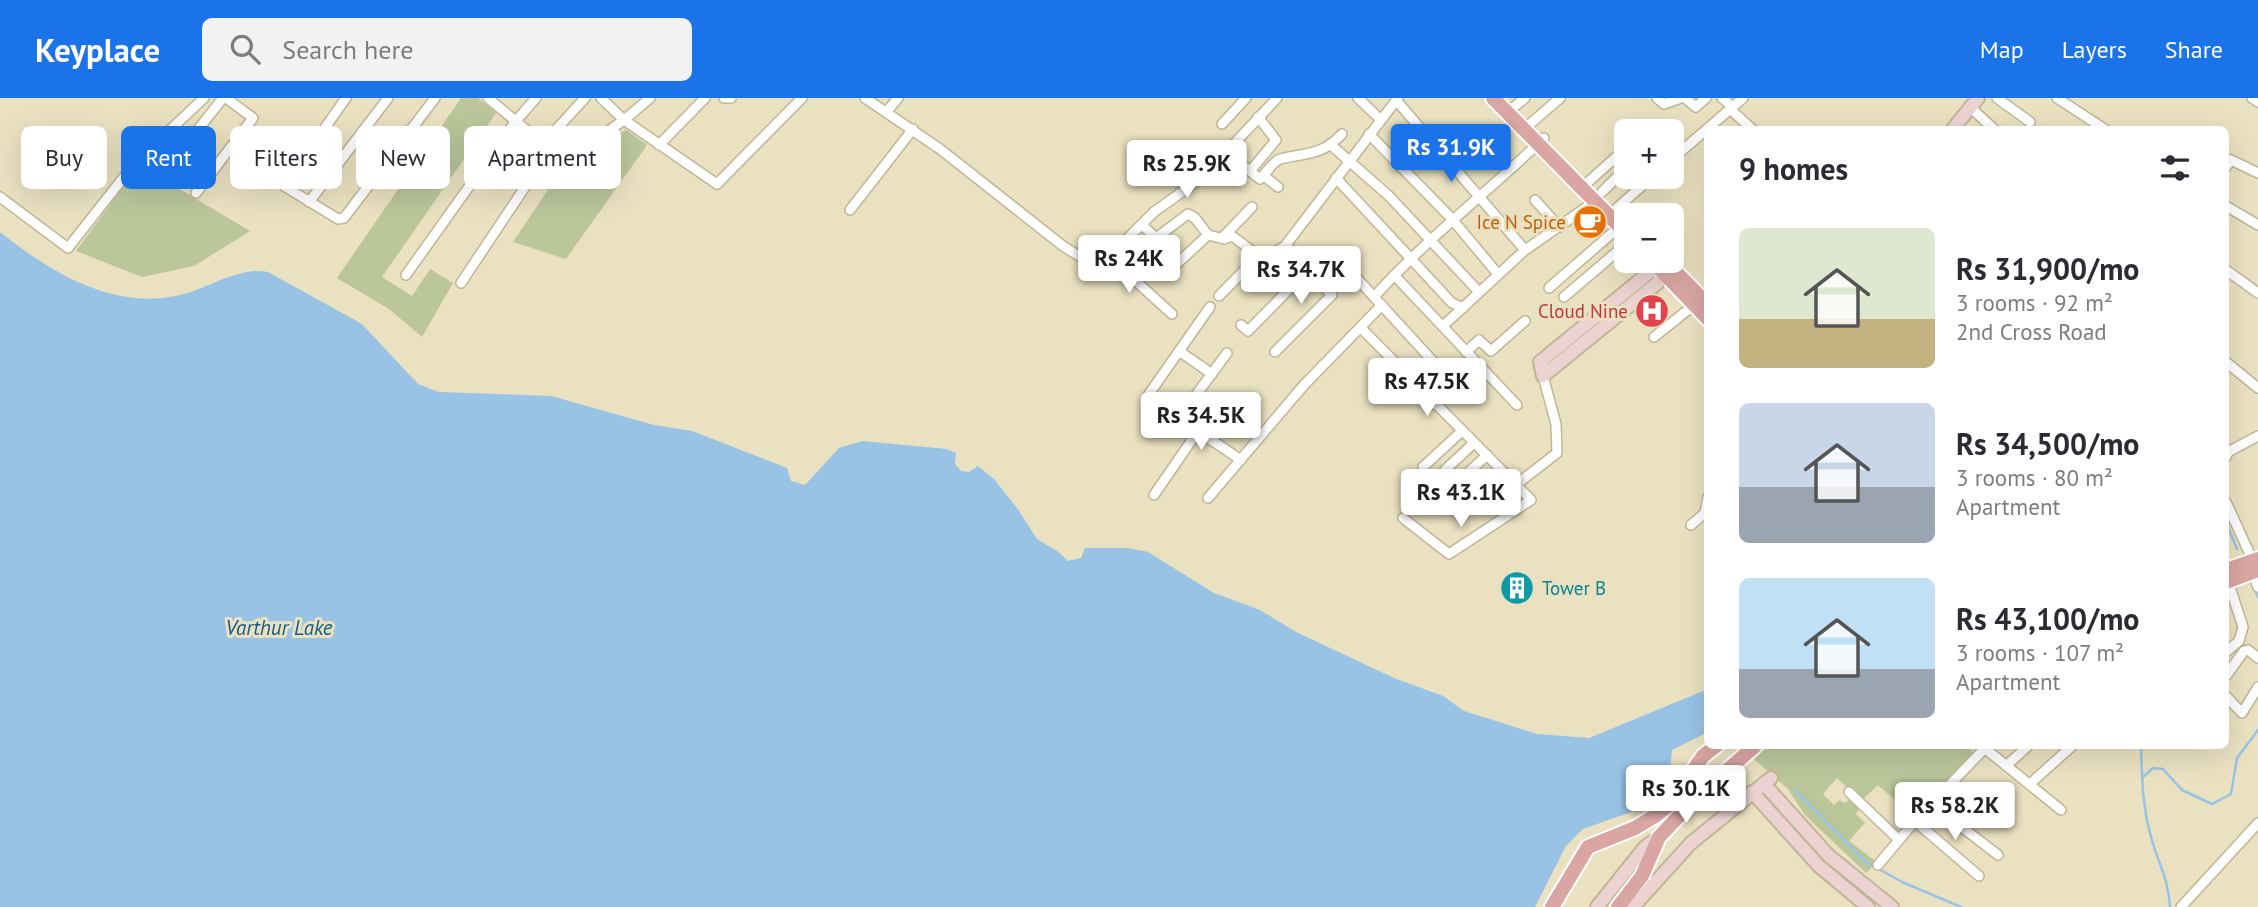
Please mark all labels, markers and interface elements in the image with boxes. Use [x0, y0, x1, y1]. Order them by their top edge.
search box [202, 18, 692, 81]
text: Keyplace [35, 28, 160, 71]
icon: search [226, 30, 264, 68]
text: Search here [282, 33, 413, 66]
text: Map [1980, 34, 2024, 65]
text: Layers [2062, 34, 2127, 65]
text: Share [2165, 34, 2223, 65]
map controls [1614, 119, 1684, 273]
button: + [1614, 119, 1684, 189]
pin: Rs 31.9K [1379, 125, 1523, 184]
chip: Buy [21, 126, 107, 189]
chip: Rent [121, 126, 216, 189]
chip: Filters [230, 126, 342, 189]
chip: New [356, 126, 450, 189]
chip: Apartment [464, 126, 621, 189]
text: Rs 31.9K [1407, 132, 1495, 161]
pin: Rs 25.9K [1115, 140, 1259, 200]
text: Rs 25.9K [1143, 148, 1231, 177]
text: 9 homes [1739, 149, 1848, 188]
icon: filters [2156, 149, 2194, 187]
cafe icon: Ice N Spice [1571, 203, 1609, 241]
button: − [1614, 203, 1684, 273]
place label: Ice N Spice [1477, 210, 1566, 234]
pin: Rs 24K [1072, 236, 1186, 295]
text: Rs 24K [1094, 243, 1164, 272]
pin: Rs 34.7K [1229, 246, 1373, 306]
text: Rs 31,900/mo [1956, 249, 2139, 288]
text: Rs 34.7K [1257, 254, 1345, 283]
icon: home [1795, 256, 1879, 340]
text: 3 rooms · 92 m² [1956, 288, 2113, 317]
hospital icon: Cloud Nine [1633, 292, 1671, 330]
place label: Cloud Nine [1538, 299, 1628, 323]
text: 2nd Cross Road [1956, 317, 2107, 346]
pin: Rs 47.5K [1355, 358, 1499, 418]
text: Rs 47.5K [1384, 366, 1470, 395]
pin: Rs 34.5K [1129, 392, 1273, 452]
text: Rs 34.5K [1157, 400, 1245, 429]
text: Rs 34,500/mo [1956, 424, 2139, 463]
icon: home [1795, 431, 1879, 515]
text: 3 rooms · 80 m² [1956, 463, 2113, 492]
pin: Rs 43.1K [1389, 470, 1533, 529]
text: Rs 43.1K [1417, 477, 1505, 506]
text: Apartment [1956, 492, 2060, 521]
building icon: Tower B [1498, 569, 1536, 607]
place label: Tower B [1542, 576, 1606, 600]
text: Rs 43,100/mo [1956, 599, 2139, 638]
icon: home [1795, 606, 1879, 690]
water label: Varthur Lake [225, 614, 333, 641]
text: 3 rooms · 107 m² [1956, 638, 2124, 667]
text: Apartment [1956, 667, 2060, 696]
pin: Rs 30.1K [1614, 766, 1758, 825]
text: Rs 30.1K [1642, 773, 1730, 802]
pin: Rs 58.2K [1883, 782, 2027, 842]
text: Rs 58.2K [1911, 790, 1999, 819]

